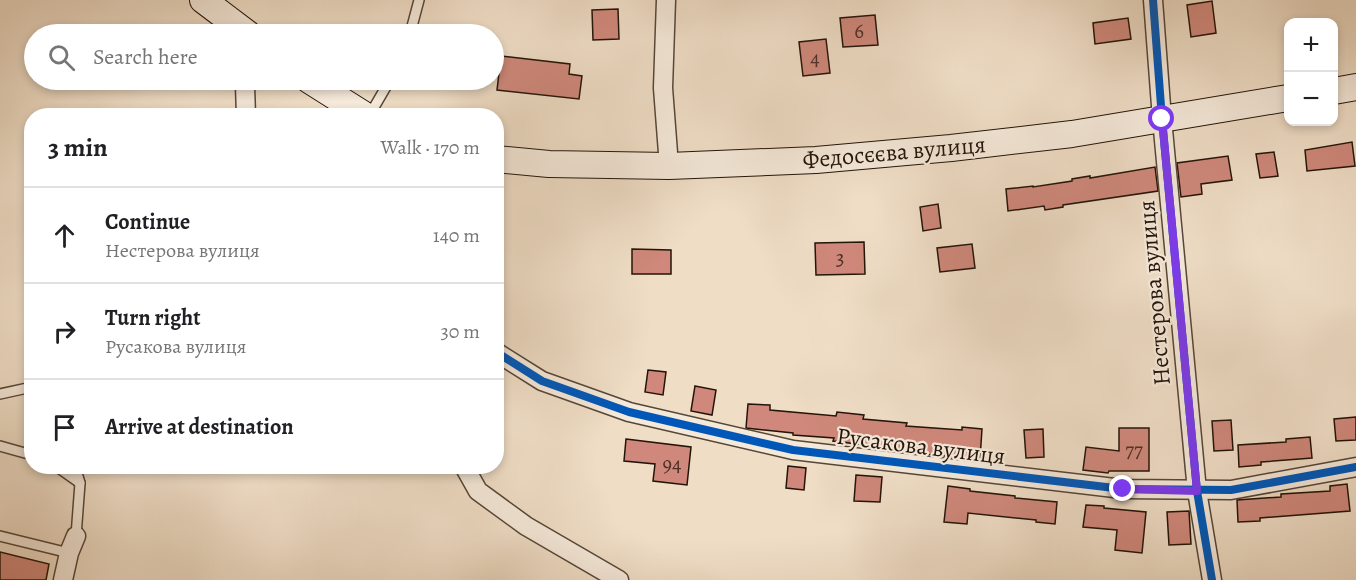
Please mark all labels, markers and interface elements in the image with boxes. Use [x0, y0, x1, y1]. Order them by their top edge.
house number: 6 [854, 17, 864, 45]
map controls [1284, 18, 1338, 126]
button: + [1284, 18, 1338, 72]
search box [24, 24, 504, 90]
icon: search [45, 41, 78, 74]
text: Search here [93, 42, 198, 72]
house number: 4 [810, 44, 820, 72]
button: − [1284, 72, 1338, 126]
route start [1148, 105, 1174, 131]
street label: Федосєєва вулиця [801, 128, 987, 176]
text: 3 min [48, 130, 108, 165]
text: Walk · 170 m [380, 134, 480, 161]
street label: Нестерова вулиця [1130, 199, 1178, 387]
text: Continue [105, 207, 190, 237]
icon: ahead [48, 219, 81, 252]
text: 140 m [433, 222, 480, 249]
text: Нестерова вулиця [105, 237, 260, 264]
house number: 3 [836, 244, 844, 272]
text: Turn right [105, 303, 201, 333]
icon: right [48, 315, 81, 348]
text: 30 m [440, 318, 480, 345]
text: Русакова вулиця [105, 333, 246, 360]
icon: arrive [48, 411, 81, 444]
text: Arrive at destination [105, 412, 294, 442]
street label: Русакова вулиця [835, 420, 1007, 472]
house number: 77 [1125, 436, 1143, 464]
house number: 94 [662, 450, 682, 478]
route end [1109, 475, 1135, 501]

